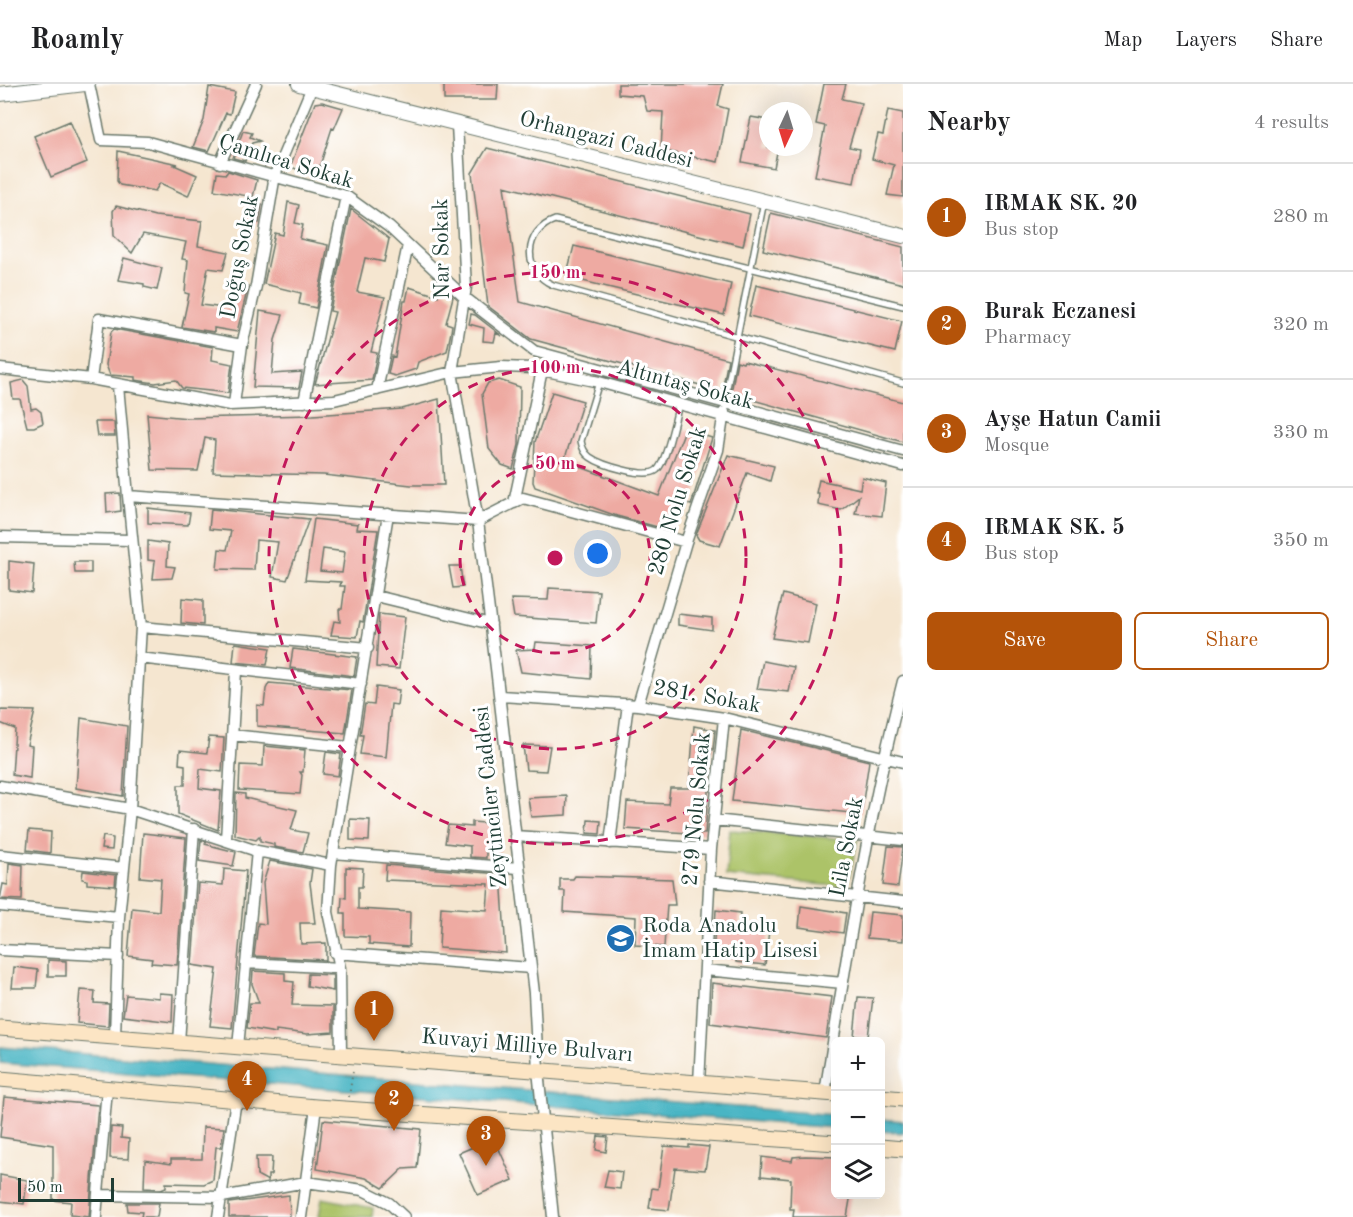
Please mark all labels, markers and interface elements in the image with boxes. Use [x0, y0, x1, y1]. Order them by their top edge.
text: Roamly [30, 27, 124, 55]
text: Map [1103, 30, 1142, 51]
text: Layers [1175, 30, 1237, 51]
text: Share [1270, 30, 1323, 51]
north arrow [759, 102, 813, 156]
street label: Orhangazi Caddesi [517, 108, 695, 172]
text: Nearby [927, 110, 1011, 136]
text: 4 results [1254, 113, 1329, 133]
street label: Çamlıca Sokak [216, 131, 356, 193]
street label: Doğuş Sokak [217, 193, 263, 321]
text: IRMAK SK. 20 [984, 193, 1137, 215]
street label: Nar Sokak [430, 198, 454, 300]
text: 1 [941, 207, 952, 227]
text: 280 m [1273, 207, 1329, 227]
text: Bus stop [984, 220, 1059, 240]
text: 150 m [530, 264, 580, 282]
text: Burak Eczanesi [984, 301, 1136, 323]
text: 2 [941, 315, 952, 335]
text: 320 m [1273, 315, 1329, 335]
text: Pharmacy [984, 328, 1072, 348]
street label: Altıntaş Sokak [614, 356, 756, 414]
text: 100 m [530, 359, 580, 377]
text: Ayşe Hatun Camii [984, 409, 1161, 431]
text: 3 [941, 423, 952, 443]
text: 330 m [1273, 423, 1329, 443]
street label: 280 Nolu Sokak [645, 424, 711, 578]
text: Mosque [984, 436, 1049, 456]
text: 50 m [535, 455, 575, 473]
text: IRMAK SK. 5 [984, 517, 1125, 539]
text: 4 [941, 531, 952, 551]
text: 350 m [1273, 531, 1329, 551]
your location [583, 539, 612, 568]
text: Bus stop [984, 544, 1059, 564]
centre of rings [545, 548, 565, 568]
button: Save [927, 612, 1122, 670]
button: Share [1134, 612, 1329, 670]
street label: 281. Sokak [651, 677, 763, 717]
street label: Zeytinciler Caddesi [471, 705, 511, 889]
street label: 279 Nolu Sokak [679, 731, 715, 887]
street label: Lila Sokak [826, 795, 868, 899]
place label: Roda Anadolu İmam Hatip Lisesi [642, 915, 818, 962]
school or university icon: Roda Anadolu İmam Hatip Lisesi [605, 923, 637, 955]
pin: 1 [354, 992, 394, 1041]
street label: Kuvayi Milliye Bulvarı [420, 1026, 634, 1066]
map controls [831, 1037, 885, 1199]
button: + [831, 1037, 885, 1091]
pin: 4 [228, 1062, 266, 1111]
pin: 2 [374, 1082, 414, 1131]
button: − [831, 1091, 885, 1145]
pin: 3 [466, 1116, 506, 1166]
button: layers [831, 1145, 885, 1199]
scale bar [18, 1175, 114, 1202]
text: 50 m [27, 1180, 63, 1196]

